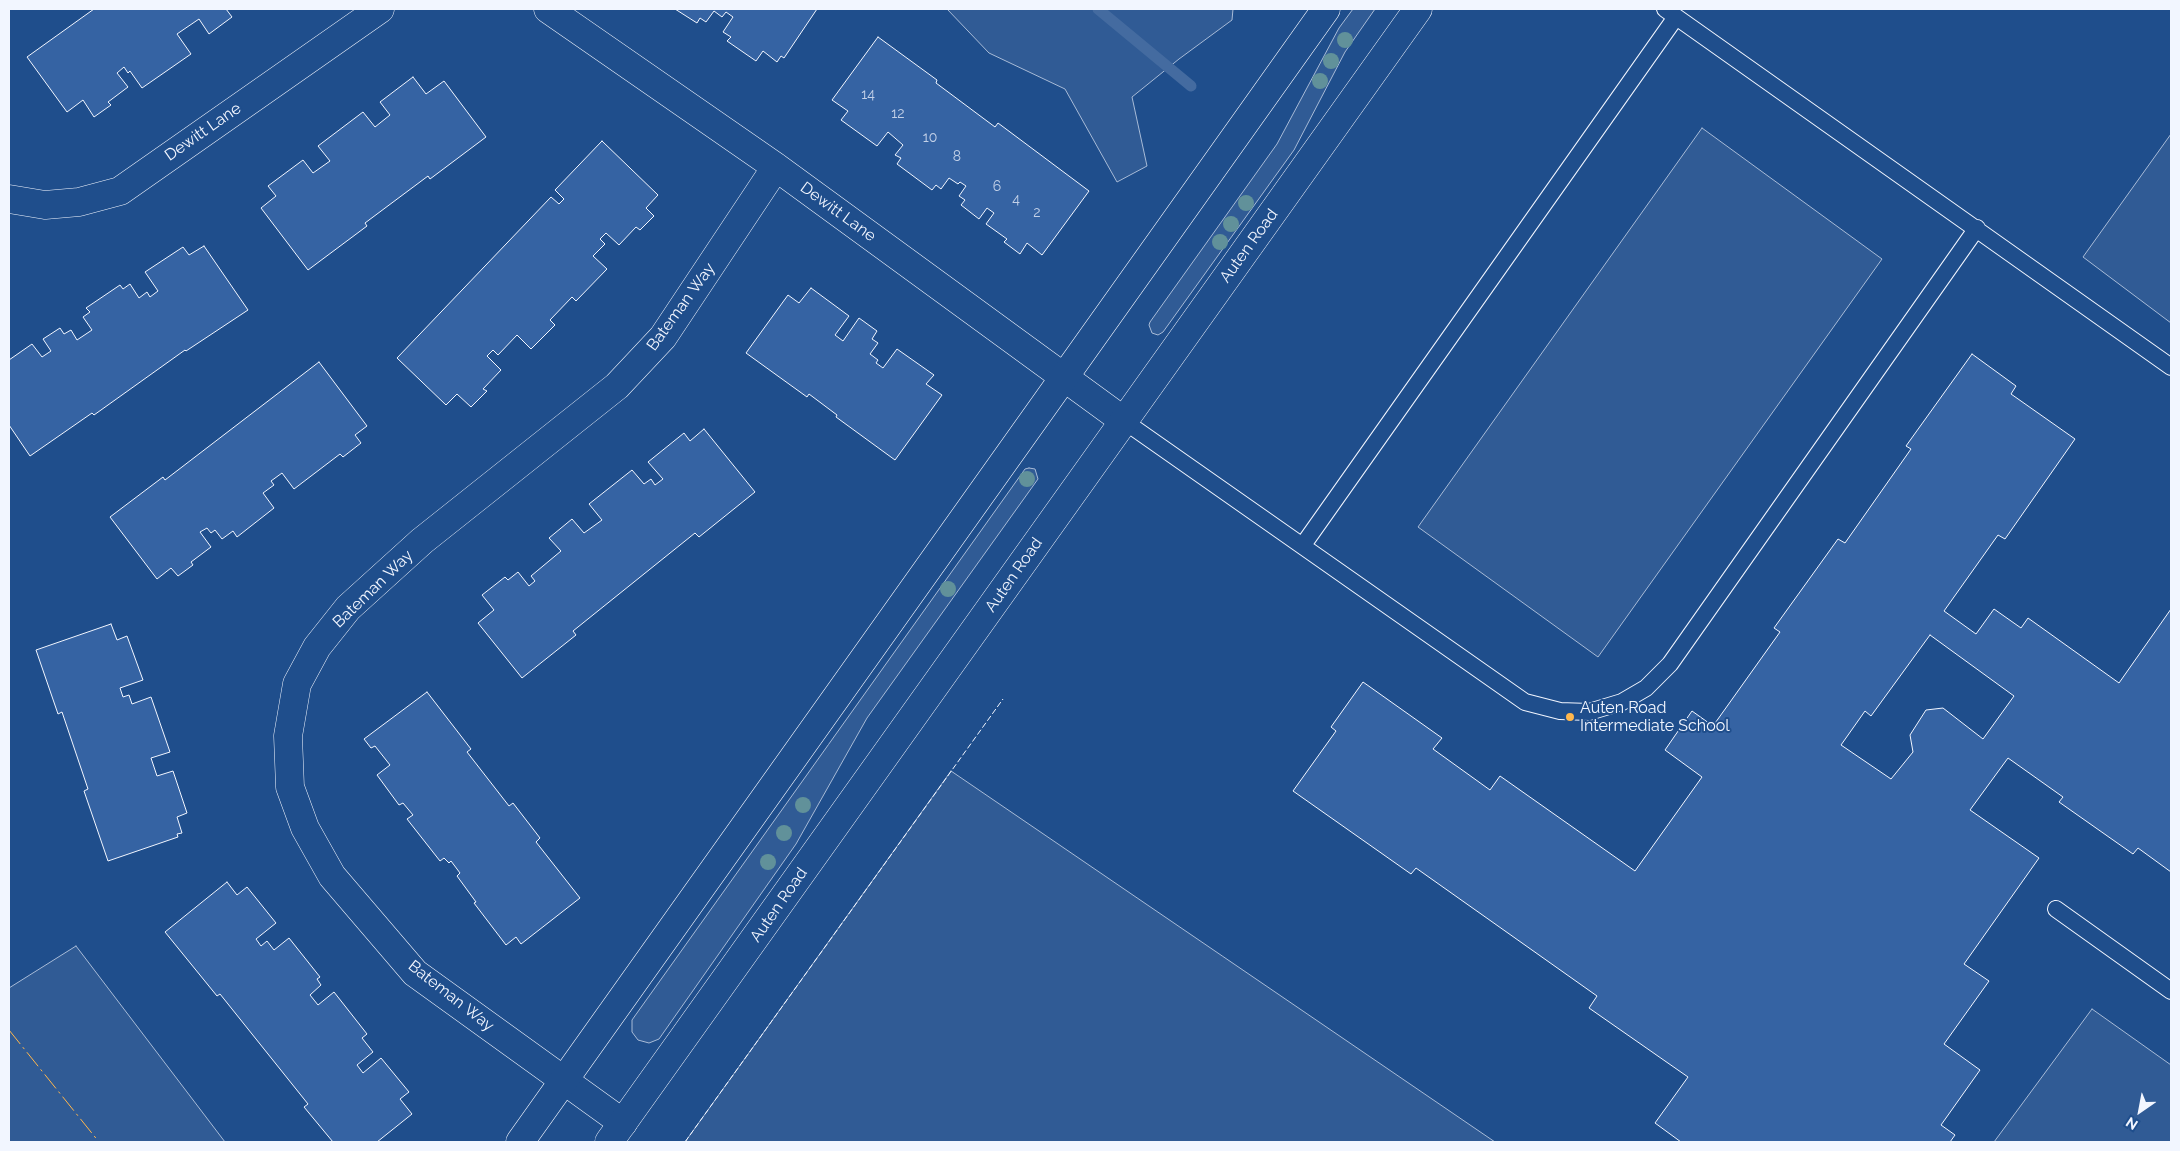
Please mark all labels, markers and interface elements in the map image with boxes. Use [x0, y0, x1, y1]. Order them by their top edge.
house number: 14 [861, 87, 875, 103]
street label: Dewitt Lane [161, 99, 245, 165]
house number: 12 [891, 106, 905, 122]
house number: 10 [923, 130, 937, 146]
house number: 8 [953, 149, 961, 165]
street label: Dewitt Lane [796, 178, 880, 246]
house number: 6 [993, 179, 1001, 195]
house number: 4 [1012, 192, 1020, 208]
house number: 2 [1033, 205, 1041, 221]
street label: Auten Road [1216, 205, 1282, 287]
street label: Bateman Way [643, 259, 719, 355]
street label: Auten Road [981, 534, 1047, 616]
street label: Bateman Way [329, 546, 417, 632]
place label: Auten Road Intermediate School [1580, 698, 1730, 736]
marker: Auten Road Intermediate School [1564, 711, 1576, 723]
street label: Auten Road [746, 864, 812, 946]
street label: Bateman Way [404, 956, 498, 1036]
north arrow [2115, 1086, 2165, 1136]
text: N [2123, 1114, 2141, 1133]

